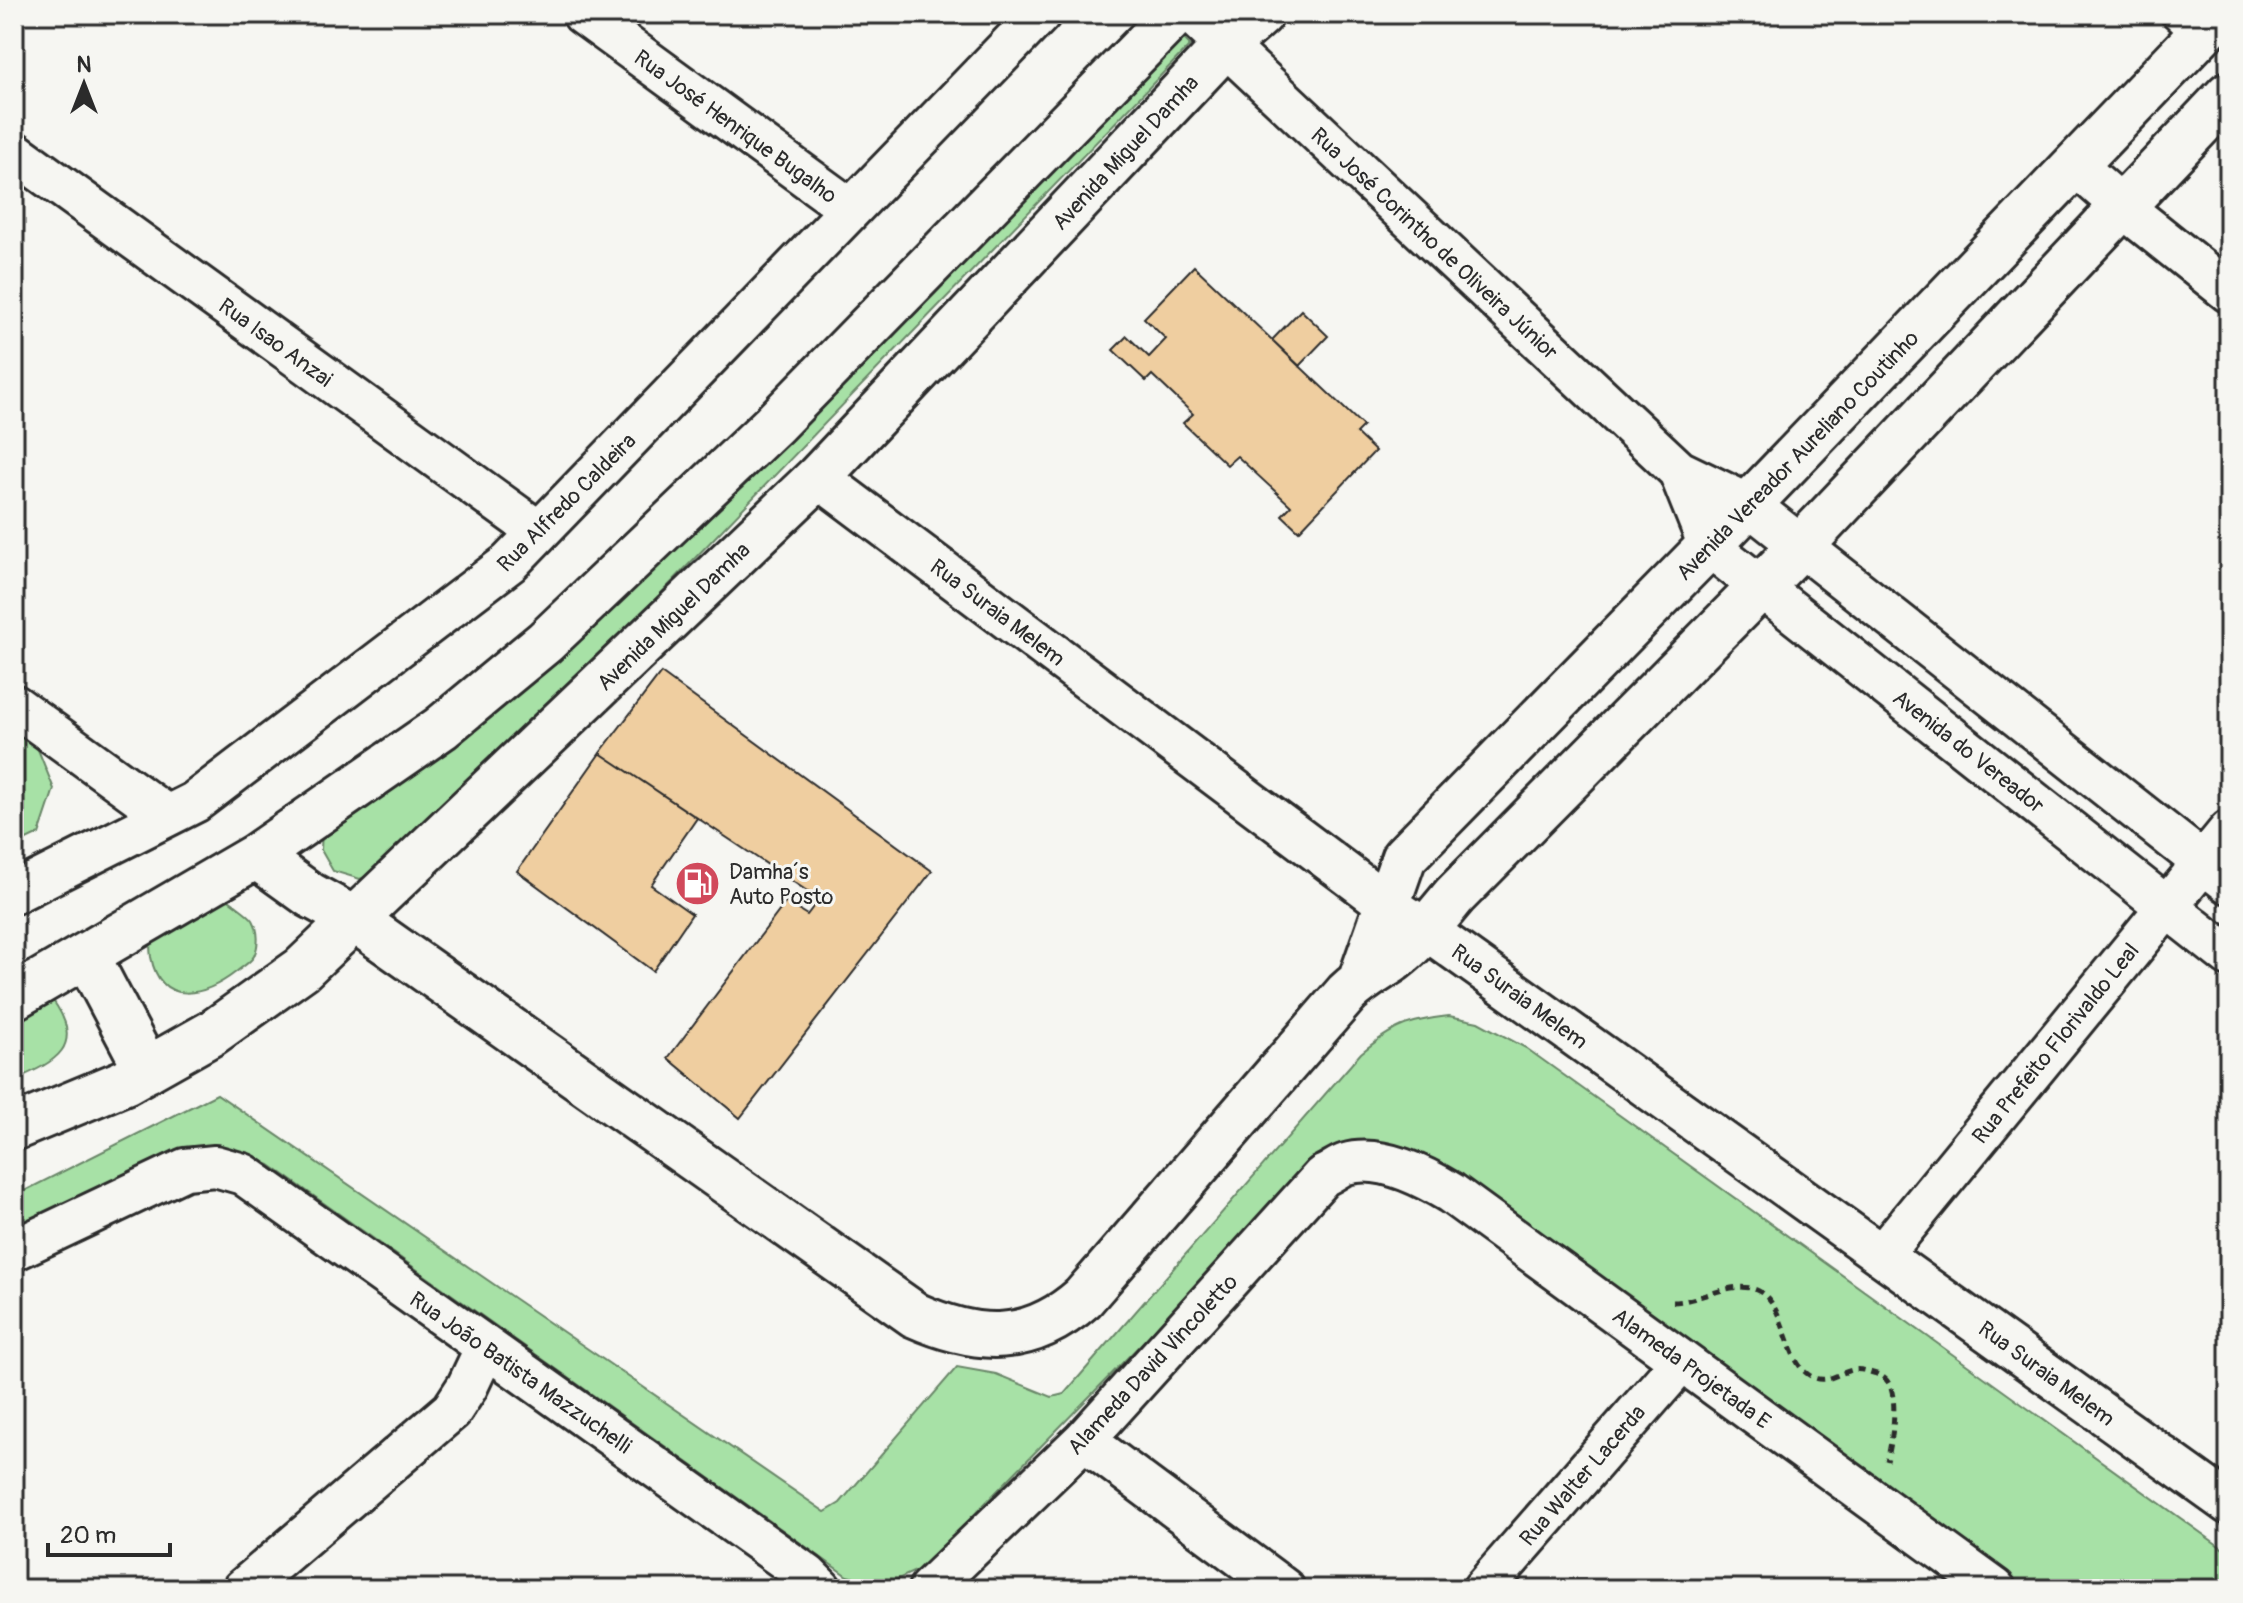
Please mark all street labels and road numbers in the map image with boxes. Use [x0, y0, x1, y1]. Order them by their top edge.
street label: Rua José Henrique Bugalho [628, 44, 843, 210]
street label: Avenida Miguel Damha [1047, 69, 1205, 236]
street label: Rua José Corintho de Oliveira Júnior [1305, 122, 1564, 366]
street label: Rua Isao Anzai [213, 292, 338, 394]
street label: Avenida Vereador Aureliano Coutinho [1671, 325, 1925, 587]
street label: Rua Alfredo Caldeira [491, 427, 642, 578]
street label: Avenida Miguel Damha [591, 536, 756, 697]
street label: Rua Suraia Melem [924, 553, 1070, 673]
street label: Avenida do Vereador [1887, 684, 2050, 820]
street label: Rua Suraia Melem [1446, 938, 1593, 1056]
street label: Rua Prefeito Florivaldo Leal [1966, 938, 2145, 1150]
street label: Alameda David Vincoletto [1062, 1268, 1244, 1461]
street label: Rua João Batista Mazzuchelli [404, 1286, 637, 1460]
street label: Alameda Projetada E [1607, 1302, 1776, 1436]
street label: Rua Suraia Melem [1973, 1315, 2120, 1433]
street label: Rua Walter Lacerda [1514, 1399, 1652, 1552]

